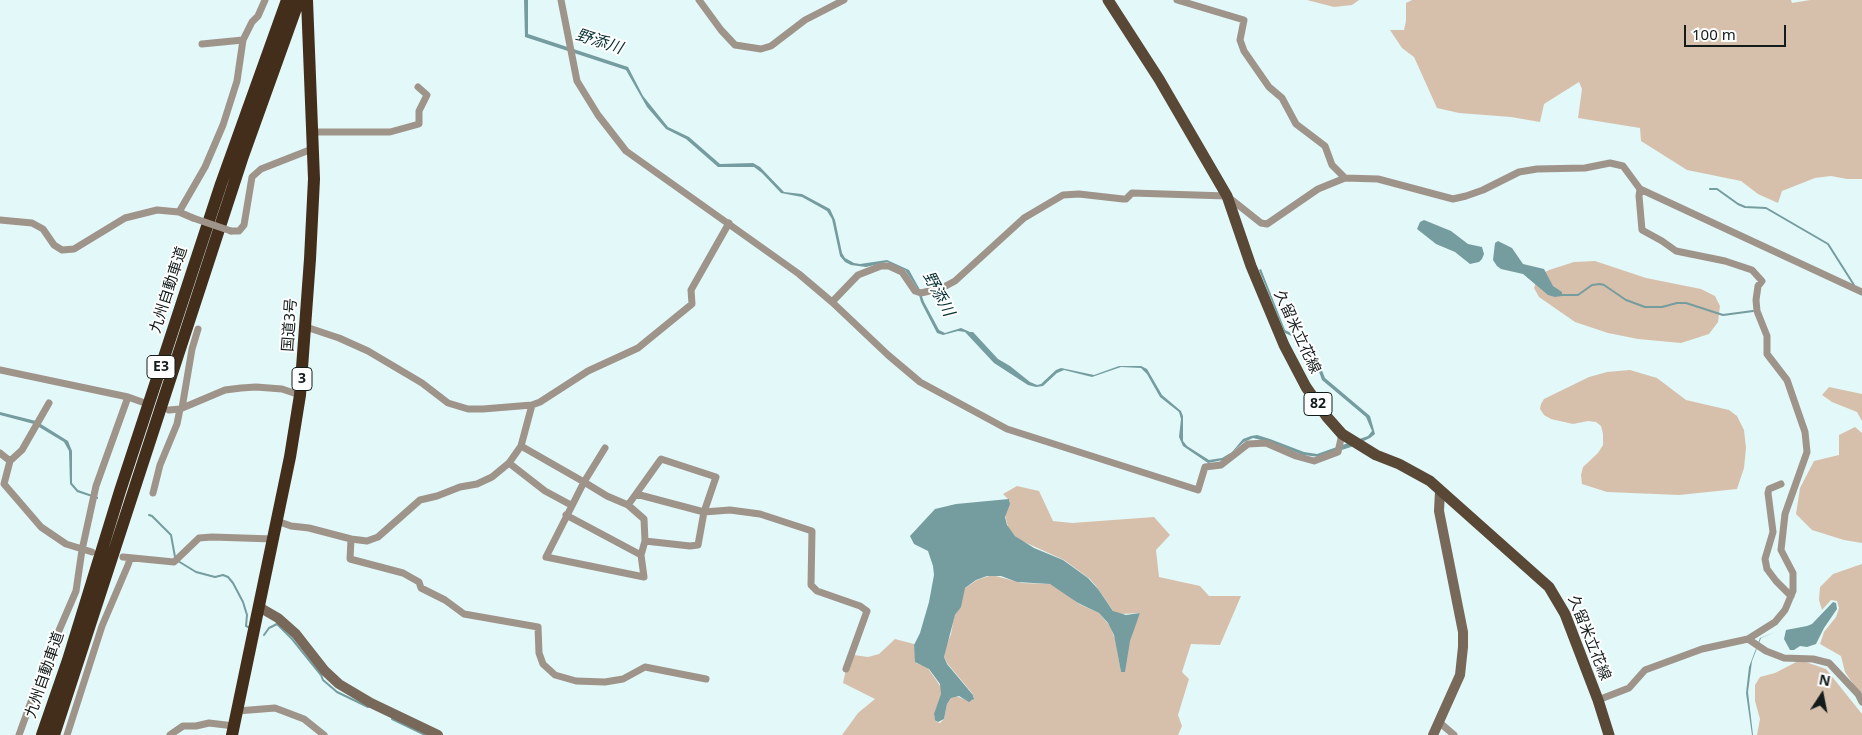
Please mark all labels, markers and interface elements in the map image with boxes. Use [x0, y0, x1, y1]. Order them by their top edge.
scale bar [1687, 15, 1790, 47]
text: 100 m [1692, 24, 1736, 44]
water label: 野添川 [573, 25, 625, 59]
street label: 九州自動車道 [147, 244, 191, 336]
water label: 野添川 [918, 268, 958, 320]
street label: 久留米立花線 [1270, 287, 1324, 377]
street label: 国道3号 [279, 298, 301, 352]
road number: E3 [147, 356, 175, 378]
road number: 3 [292, 368, 312, 390]
road number: 82 [1304, 392, 1332, 416]
street label: 久留米立花線 [1564, 593, 1614, 683]
street label: 九州自動車道 [22, 630, 68, 720]
text: N [1818, 669, 1832, 690]
north arrow [1797, 670, 1847, 720]

